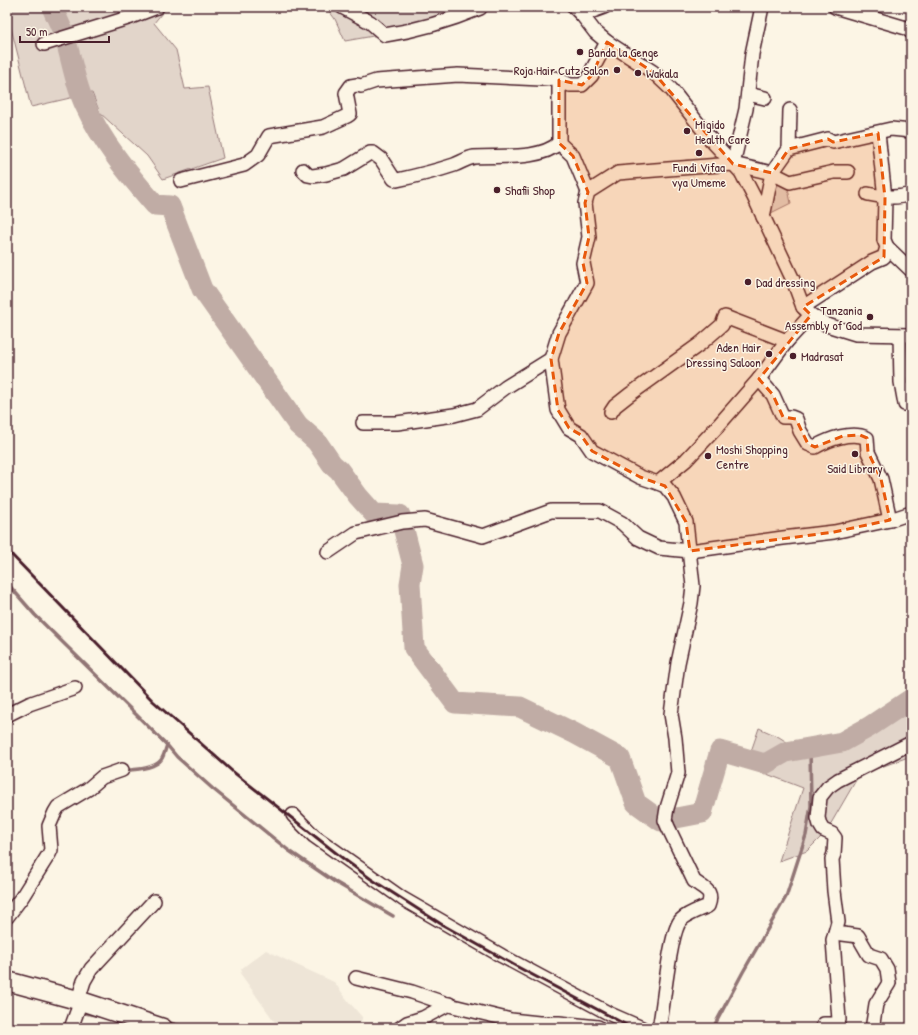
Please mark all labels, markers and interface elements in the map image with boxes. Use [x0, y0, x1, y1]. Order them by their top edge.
scale bar [20, 18, 109, 44]
text: 50 m [26, 23, 47, 40]
place label: Banda la Genge [588, 43, 659, 61]
marker: Banda la Genge [575, 47, 585, 57]
place label: Roja Hair Cutz Salon [514, 61, 609, 79]
place label: Wakala [646, 64, 678, 82]
marker: Roja Hair Cutz Salon [612, 65, 622, 75]
marker: Wakala [633, 68, 643, 78]
place label: Migido Health Care [695, 115, 750, 148]
marker: Migido Health Care [682, 126, 692, 136]
marker: Fundi Vifaa vya Umeme [694, 148, 704, 158]
place label: Fundi Vifaa vya Umeme [672, 158, 726, 191]
place label: Shafii Shop [505, 181, 555, 199]
marker: Shafii Shop [492, 185, 502, 195]
place label: Dad dressing [756, 273, 815, 291]
marker: Dad dressing [743, 277, 753, 287]
place label: Tanzania Assembly of God [785, 301, 862, 334]
marker: Tanzania Assembly of God [865, 312, 875, 322]
place label: Aden Hair Dressing Saloon [686, 338, 761, 371]
place label: Madrasat [801, 347, 844, 365]
marker: Aden Hair Dressing Saloon [764, 349, 774, 359]
marker: Madrasat [788, 351, 798, 361]
place label: Moshi Shopping Centre [716, 440, 788, 473]
marker: Said Library [850, 449, 860, 459]
marker: Moshi Shopping Centre [703, 451, 713, 461]
place label: Said Library [827, 459, 883, 477]

